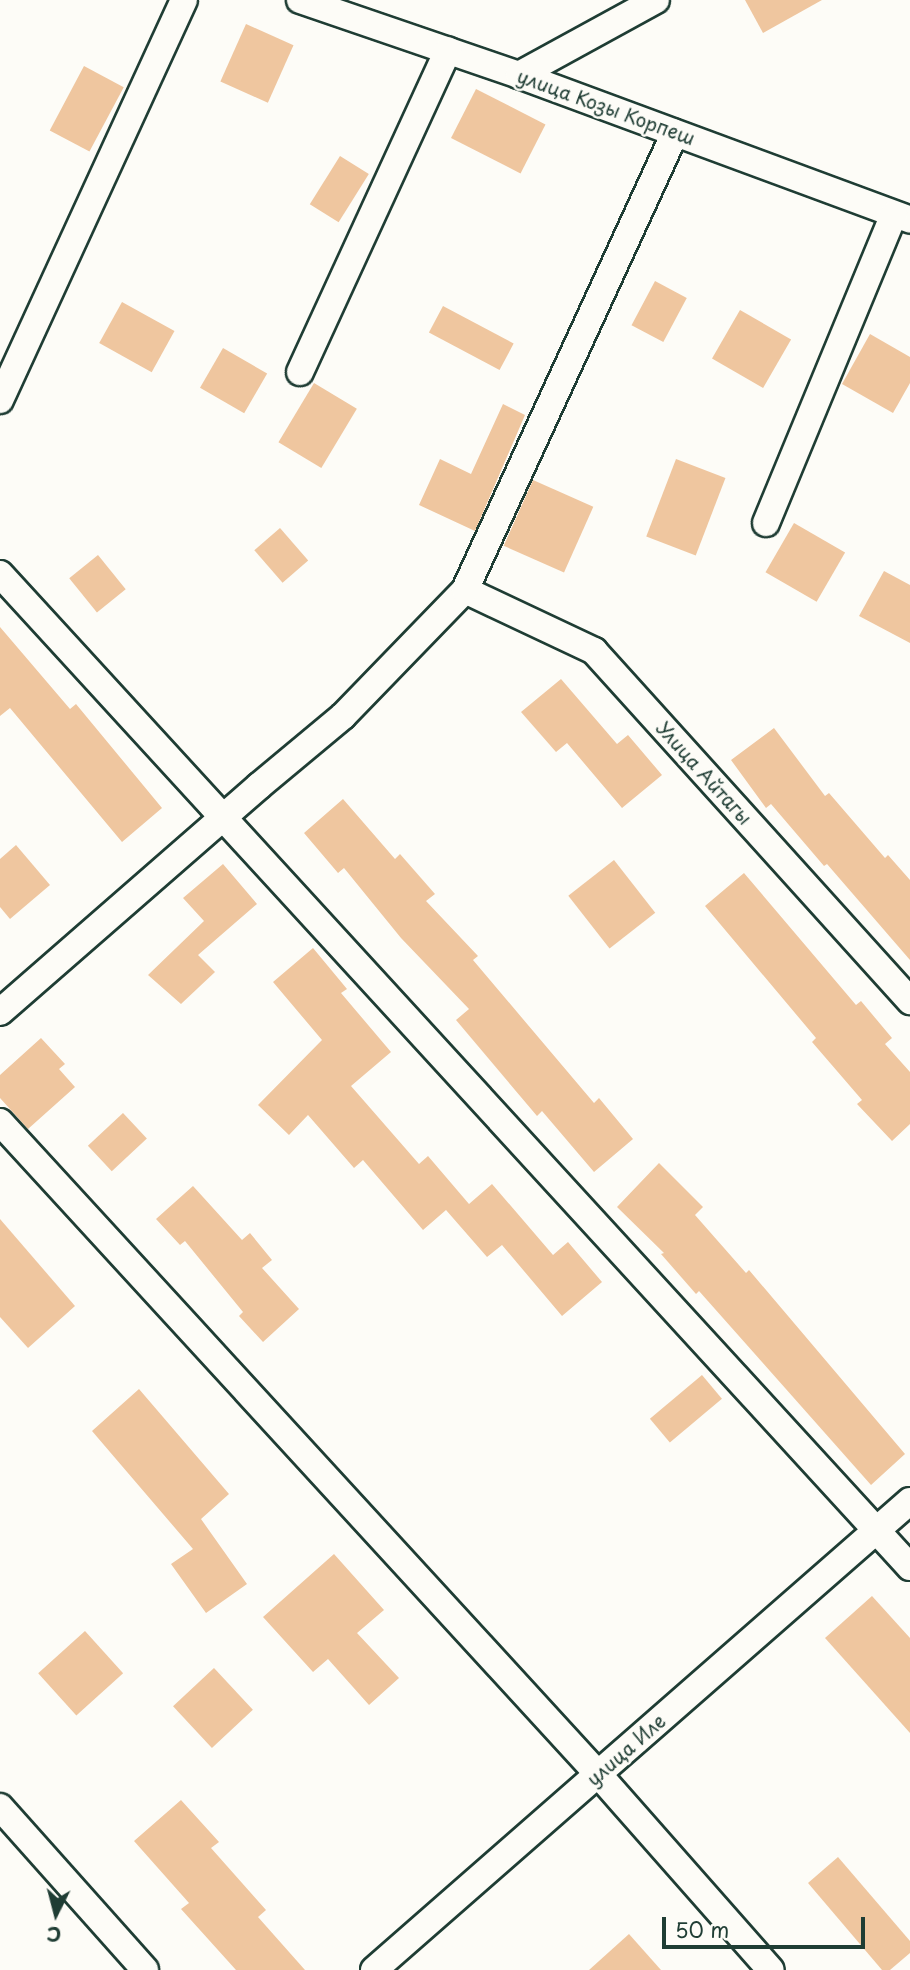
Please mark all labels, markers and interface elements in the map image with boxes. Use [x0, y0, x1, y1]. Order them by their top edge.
street label: улица Козы Корпеш [513, 64, 699, 150]
street label: Улица Айтагы [651, 716, 757, 830]
street label: улица Иле [582, 1709, 670, 1791]
north arrow [21, 1879, 91, 1949]
scale bar [665, 1904, 868, 1948]
text: 50 m [675, 1913, 729, 1945]
text: С [45, 1920, 62, 1950]

